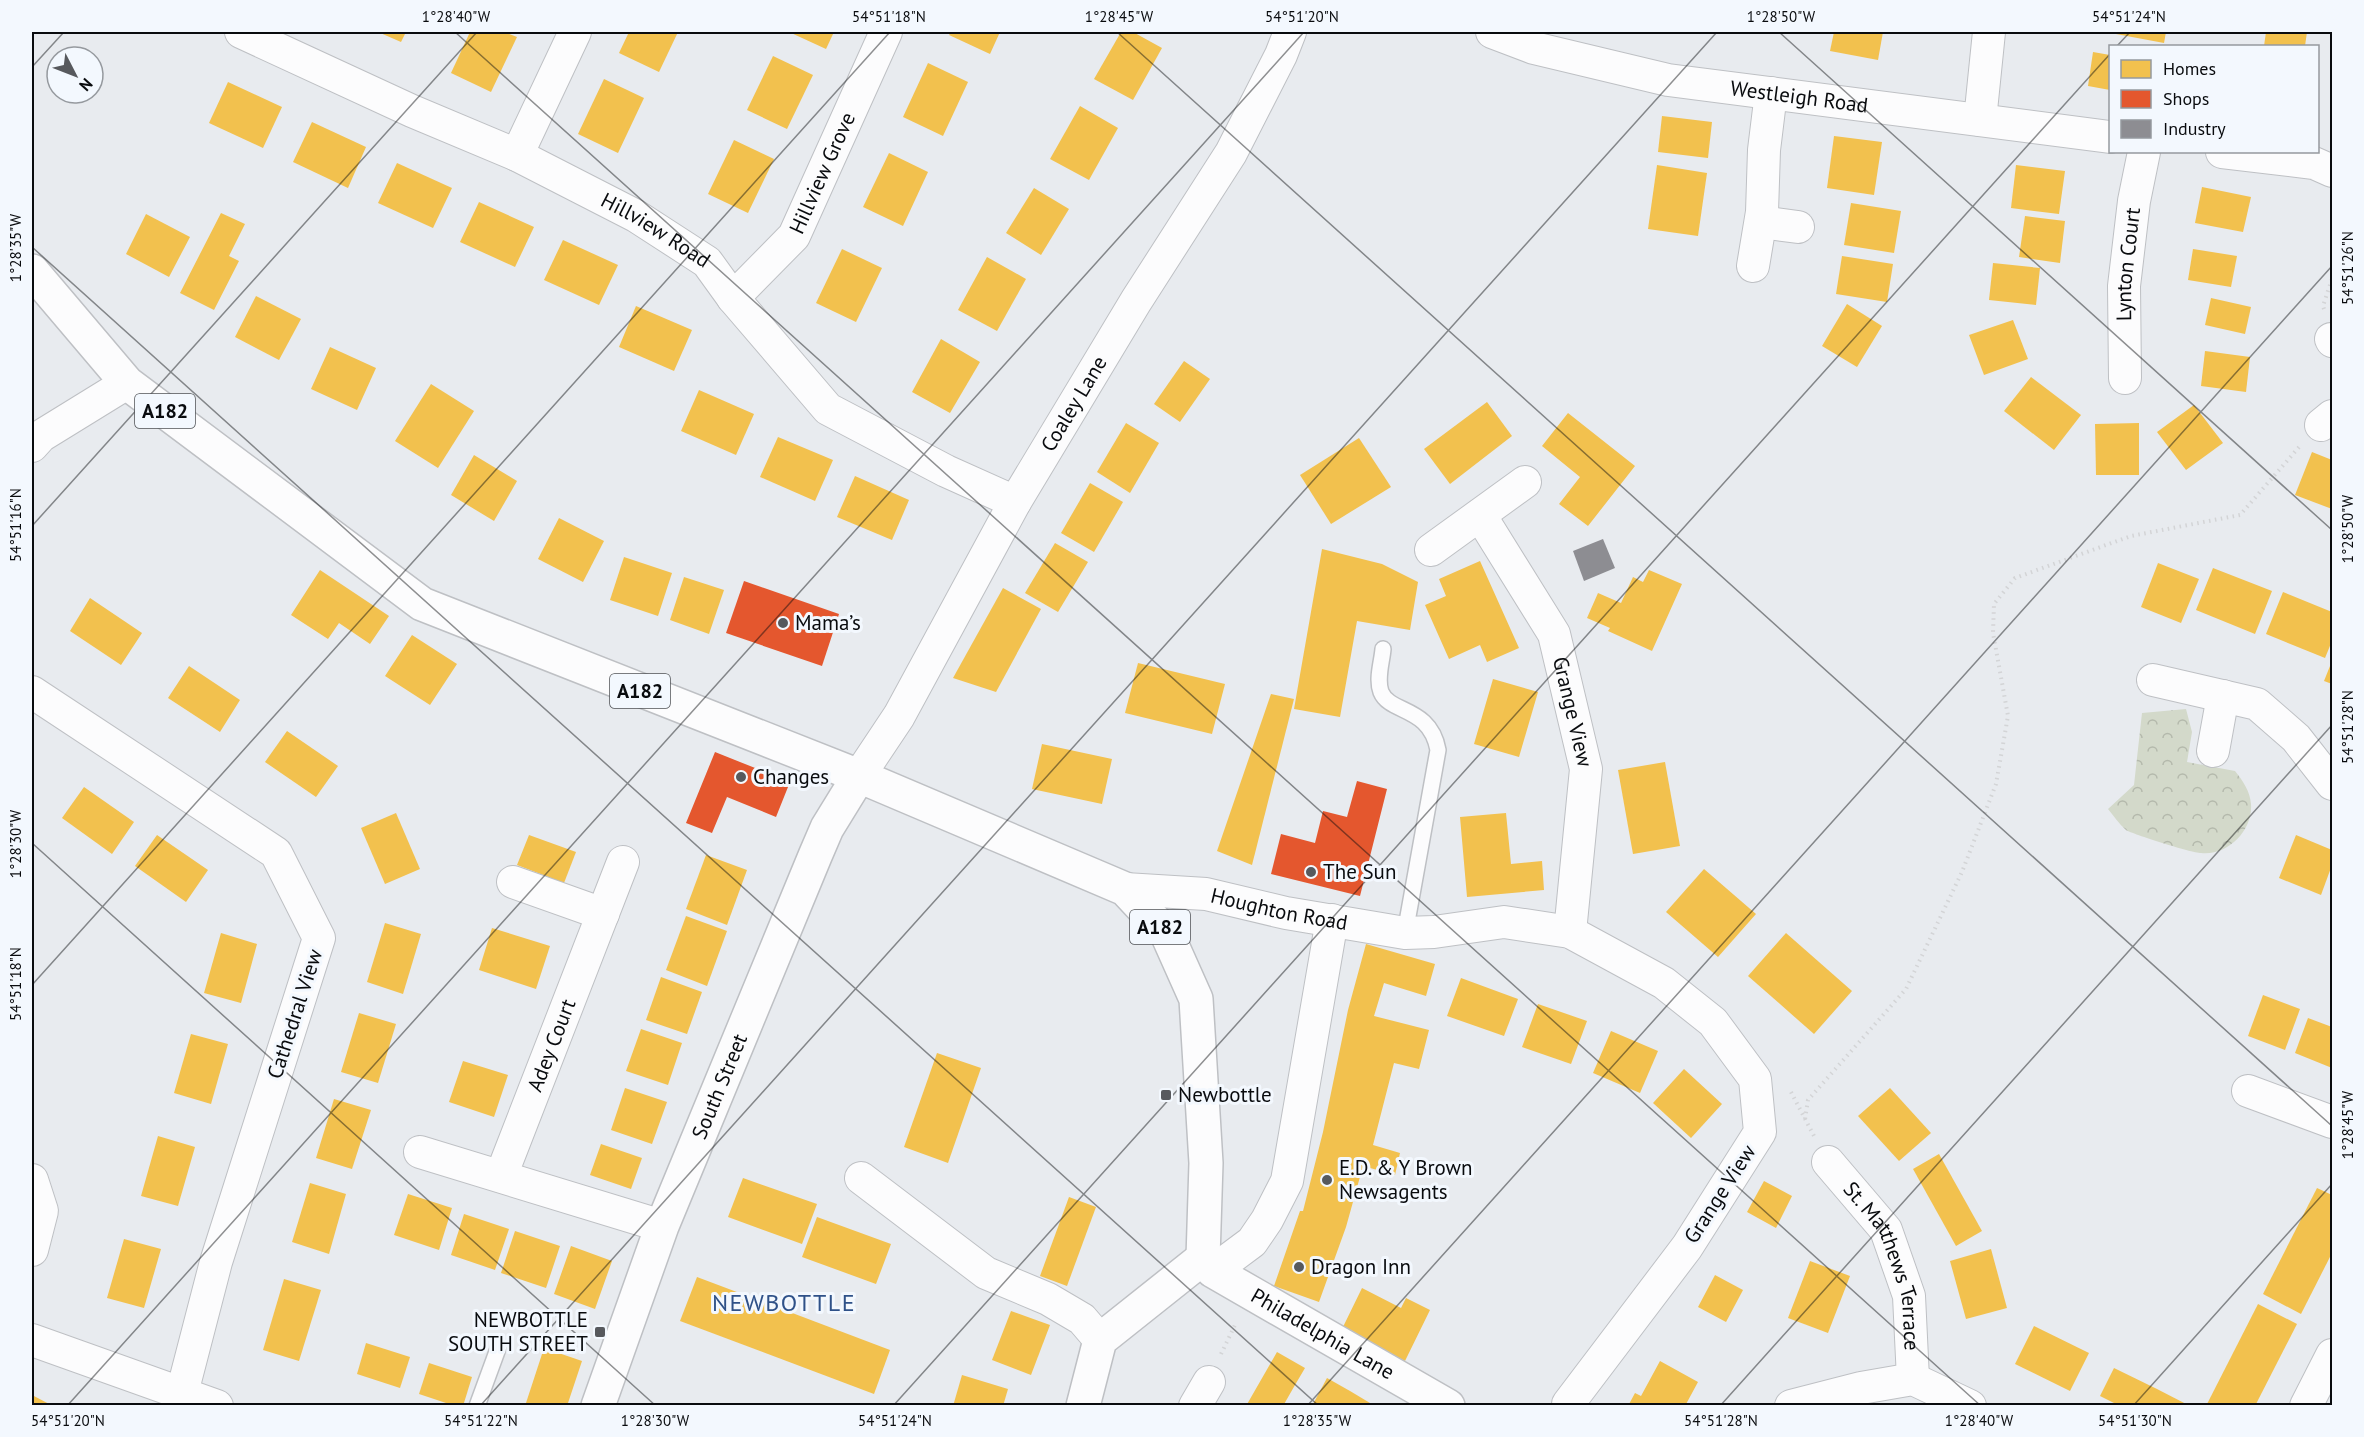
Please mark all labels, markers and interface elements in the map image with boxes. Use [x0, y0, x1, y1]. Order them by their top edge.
text: 1°28'40"W [422, 7, 491, 26]
text: 54°51'18"N [852, 7, 926, 26]
text: 1°28'45"W [1085, 7, 1154, 26]
text: 54°51'20"N [1265, 7, 1339, 26]
text: 1°28'50"W [1747, 7, 1816, 26]
text: 54°51'24"N [2092, 7, 2166, 26]
north arrow [45, 45, 105, 105]
legend [2109, 45, 2319, 153]
text: Homes [2163, 57, 2216, 80]
text: N [75, 74, 97, 96]
street label: Westleigh Road [1729, 74, 1870, 119]
text: Shops [2163, 87, 2209, 110]
street label: Hillview Grove [783, 108, 861, 238]
text: Industry [2163, 117, 2226, 140]
street label: Hillview Road [597, 186, 716, 274]
street label: Lynton Court [2110, 206, 2146, 321]
text: 1°28'35"W [6, 213, 25, 282]
text: 54°51'26"N [2338, 231, 2357, 305]
street label: Coaley Lane [1034, 351, 1113, 456]
road number: A182 [135, 394, 195, 428]
text: 54°51'16"N [6, 488, 25, 562]
text: 1°28'50"W [2338, 494, 2357, 563]
place label: Mama’s [795, 609, 861, 636]
marker: Mama’s [776, 616, 790, 630]
street label: Grange View [1547, 654, 1599, 770]
road number: A182 [610, 674, 670, 708]
text: 54°51'28"N [2338, 690, 2357, 764]
place label: Changes [753, 763, 829, 790]
marker: Changes [734, 770, 748, 784]
text: 1°28'30"W [6, 809, 25, 878]
place label: The Sun [1323, 858, 1396, 885]
marker: The Sun [1304, 865, 1318, 879]
street label: Houghton Road [1208, 882, 1350, 936]
road number: A182 [1130, 910, 1190, 944]
street label: Cathedral View [261, 945, 328, 1082]
text: 54°51'18"N [6, 947, 25, 1021]
street label: Adey Court [521, 995, 581, 1096]
street label: South Street [685, 1030, 753, 1143]
place label: Newbottle [1178, 1081, 1272, 1108]
marker: Newbottle [1159, 1088, 1173, 1102]
text: 1°28'45"W [2338, 1090, 2357, 1159]
street label: Grange View [1678, 1139, 1762, 1248]
place label: E.D. & Y Brown Newsagents [1339, 1154, 1473, 1205]
marker: E.D. & Y Brown Newsagents [1320, 1173, 1334, 1187]
street label: St. Matthews Terrace [1838, 1176, 1926, 1351]
place label: Dragon Inn [1311, 1253, 1411, 1280]
marker: Dragon Inn [1292, 1260, 1306, 1274]
street label: Philadelphia Lane [1246, 1282, 1399, 1385]
district label: NEWBOTTLE [712, 1287, 856, 1318]
place label: NEWBOTTLE SOUTH STREET [448, 1306, 588, 1357]
marker: NEWBOTTLE SOUTH STREET [593, 1325, 607, 1339]
text: 54°51'20"N [31, 1411, 105, 1430]
text: 54°51'22"N [444, 1411, 518, 1430]
text: 1°28'30"W [621, 1411, 690, 1430]
text: 54°51'24"N [858, 1411, 932, 1430]
text: 1°28'35"W [1283, 1411, 1352, 1430]
text: 54°51'28"N [1684, 1411, 1758, 1430]
text: 1°28'40"W [1945, 1411, 2014, 1430]
text: 54°51'30"N [2098, 1411, 2172, 1430]

